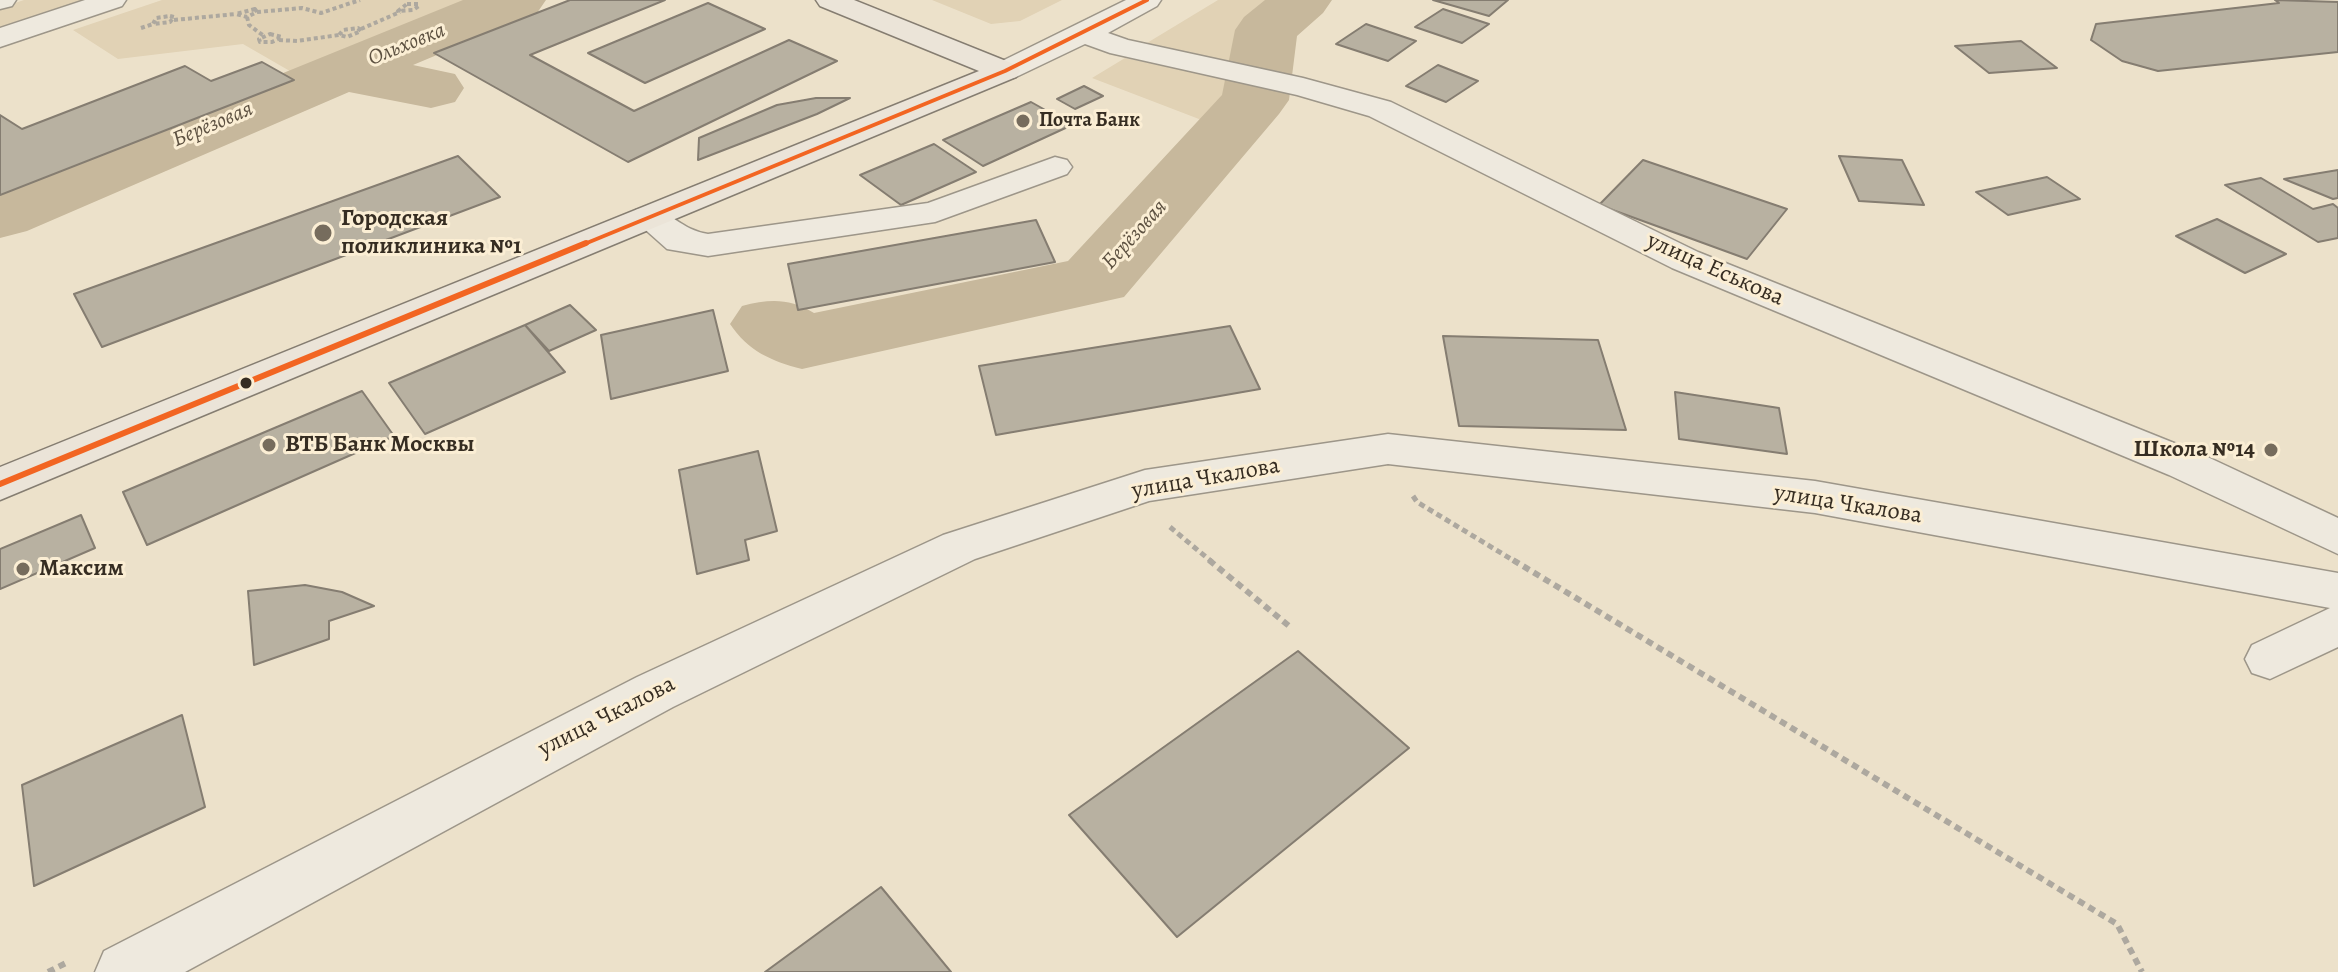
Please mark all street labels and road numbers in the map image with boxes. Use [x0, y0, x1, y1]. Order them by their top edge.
street label: улица Еськова [1642, 227, 1788, 313]
street label: улица Чкалова [1130, 452, 1282, 506]
street label: улица Чкалова [1772, 479, 1924, 531]
street label: улица Чкалова [534, 670, 680, 764]

